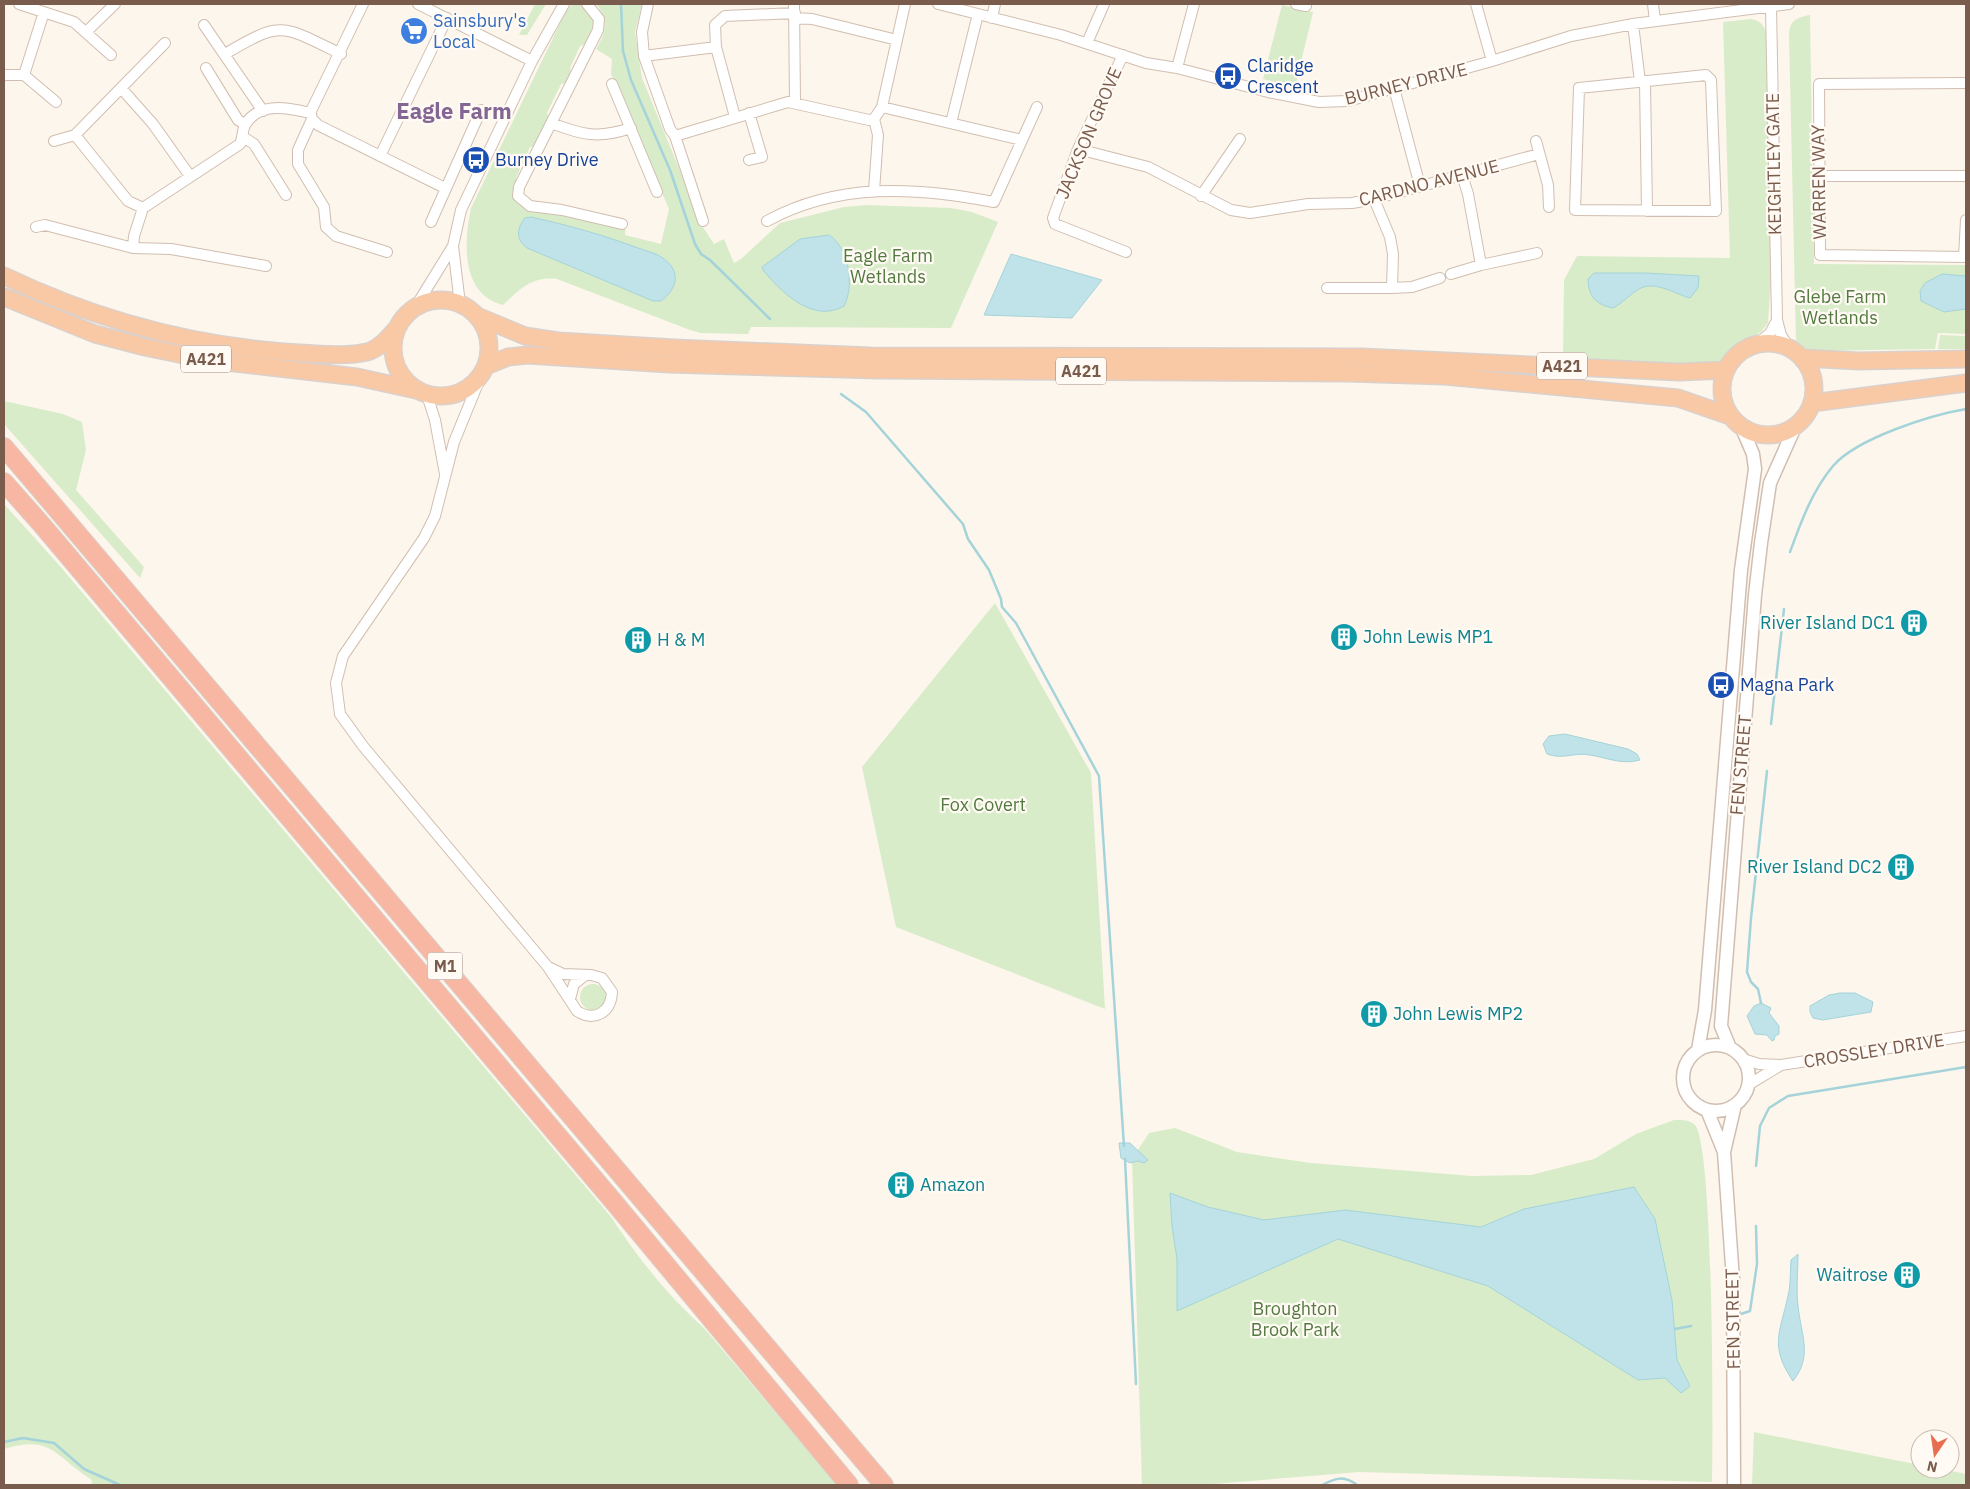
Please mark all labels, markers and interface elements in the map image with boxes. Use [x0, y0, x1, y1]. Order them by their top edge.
place label: Sainsbury's Local [433, 9, 526, 53]
supermarket icon: Sainsbury's Local [399, 16, 429, 46]
place label: Claridge Crescent [1247, 54, 1319, 98]
street label: BURNEY DRIVE [1342, 57, 1470, 110]
bus stop icon: Claridge Crescent [1213, 61, 1243, 91]
street label: JACKSON GROVE [1050, 63, 1127, 202]
street label: KEIGHTLEY GATE [1761, 93, 1786, 235]
district label: Eagle Farm [396, 96, 512, 125]
street label: WARREN WAY [1806, 124, 1831, 240]
bus stop icon: Burney Drive [461, 145, 491, 175]
place label: Burney Drive [495, 148, 599, 171]
street label: CARDNO AVENUE [1356, 154, 1501, 211]
park label: Eagle Farm Wetlands [843, 244, 933, 288]
park label: Glebe Farm Wetlands [1793, 285, 1887, 329]
road number: A421 [181, 346, 231, 372]
road number: A421 [1537, 352, 1587, 380]
road number: A421 [1056, 358, 1106, 384]
building icon: River Island DC1 [1899, 608, 1929, 638]
place label: River Island DC1 [1760, 611, 1895, 634]
building icon: John Lewis MP1 [1329, 622, 1359, 652]
building icon: H & M [623, 625, 653, 655]
place label: John Lewis MP1 [1363, 625, 1493, 648]
place label: H & M [657, 628, 705, 651]
bus stop icon: Magna Park [1706, 670, 1736, 700]
place label: Magna Park [1740, 673, 1835, 696]
street label: FEN STREET [1725, 714, 1756, 816]
park label: Fox Covert [940, 793, 1026, 816]
building icon: River Island DC2 [1886, 852, 1916, 882]
place label: River Island DC2 [1747, 855, 1882, 878]
road number: M1 [428, 952, 462, 979]
building icon: John Lewis MP2 [1359, 999, 1389, 1029]
place label: John Lewis MP2 [1393, 1002, 1523, 1025]
street label: CROSSLEY DRIVE [1802, 1028, 1946, 1073]
building icon: Amazon [886, 1170, 916, 1200]
place label: Amazon [920, 1173, 985, 1196]
building icon: Waitrose [1892, 1260, 1922, 1290]
place label: Waitrose [1816, 1263, 1888, 1286]
street label: FEN STREET [1720, 1268, 1745, 1370]
park label: Broughton Brook Park [1251, 1297, 1340, 1341]
north arrow [1910, 1429, 1960, 1479]
text: N [1925, 1457, 1939, 1477]

